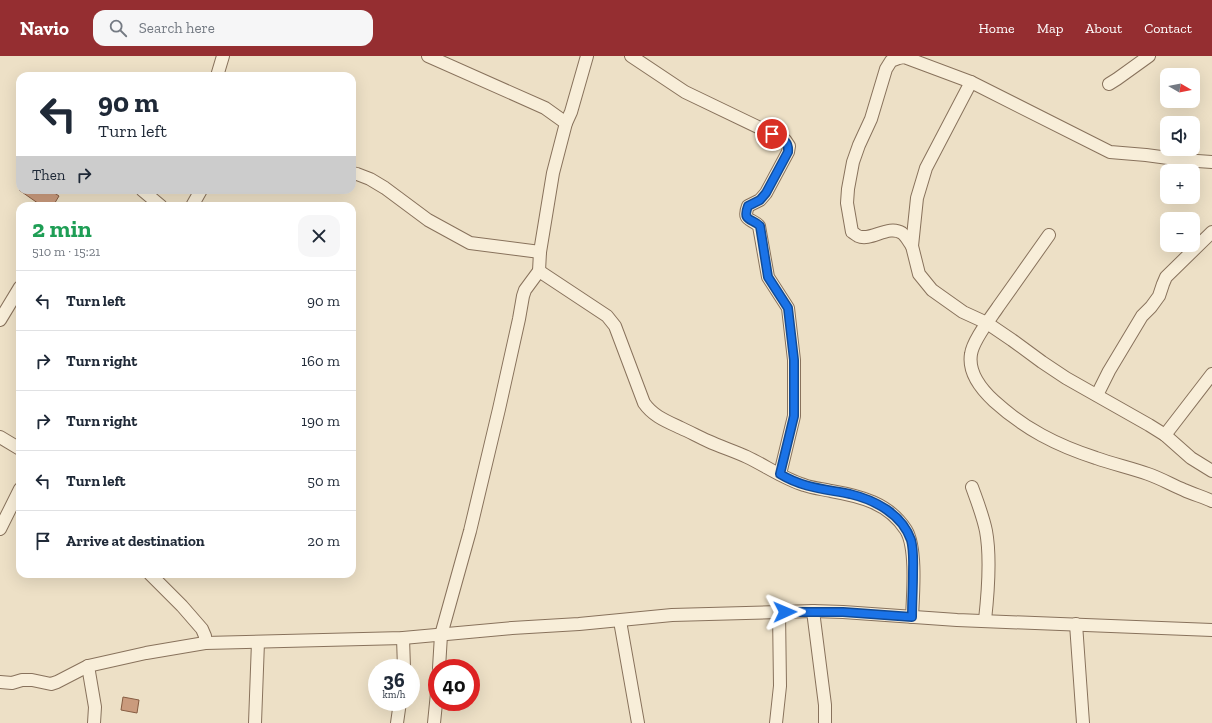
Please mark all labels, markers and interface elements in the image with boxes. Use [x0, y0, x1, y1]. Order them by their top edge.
search box [93, 10, 373, 46]
text: Navio [20, 17, 69, 40]
icon: search [107, 17, 129, 39]
text: Search here [139, 19, 215, 37]
text: Home [979, 20, 1015, 37]
text: Map [1037, 20, 1063, 37]
text: About [1085, 20, 1122, 37]
text: Contact [1144, 20, 1192, 37]
north arrow [1160, 68, 1200, 108]
map controls [1160, 68, 1200, 252]
text: 90 m [98, 86, 159, 119]
icon: left [32, 88, 84, 140]
button: sound [1160, 116, 1200, 156]
pin [755, 117, 789, 151]
text: Turn left [98, 120, 167, 142]
icon: arrive [761, 123, 783, 145]
icon: right [73, 164, 95, 186]
button: + [1160, 164, 1200, 204]
text: Then [32, 166, 65, 184]
button: − [1160, 212, 1200, 252]
text: 2 min [32, 214, 92, 243]
button: close [298, 215, 340, 257]
text: 510 m · 15:21 [32, 244, 100, 259]
icon: left [32, 290, 54, 312]
text: Turn left [66, 292, 126, 310]
text: 90 m [307, 292, 340, 310]
icon: right [32, 350, 54, 372]
text: Turn right [66, 352, 137, 370]
text: 160 m [301, 352, 340, 370]
icon: right [32, 410, 54, 432]
text: Turn right [66, 412, 137, 430]
text: 190 m [301, 412, 340, 430]
icon: left [32, 470, 54, 492]
text: Turn left [66, 472, 126, 490]
text: 50 m [307, 472, 340, 490]
icon: arrive [32, 530, 54, 552]
text: Arrive at destination [66, 532, 205, 550]
text: 20 m [307, 532, 340, 550]
position arrow [764, 591, 806, 633]
speed limit sign: 40 [428, 659, 480, 711]
text: 36 [383, 668, 405, 692]
text: km/h [383, 689, 405, 701]

